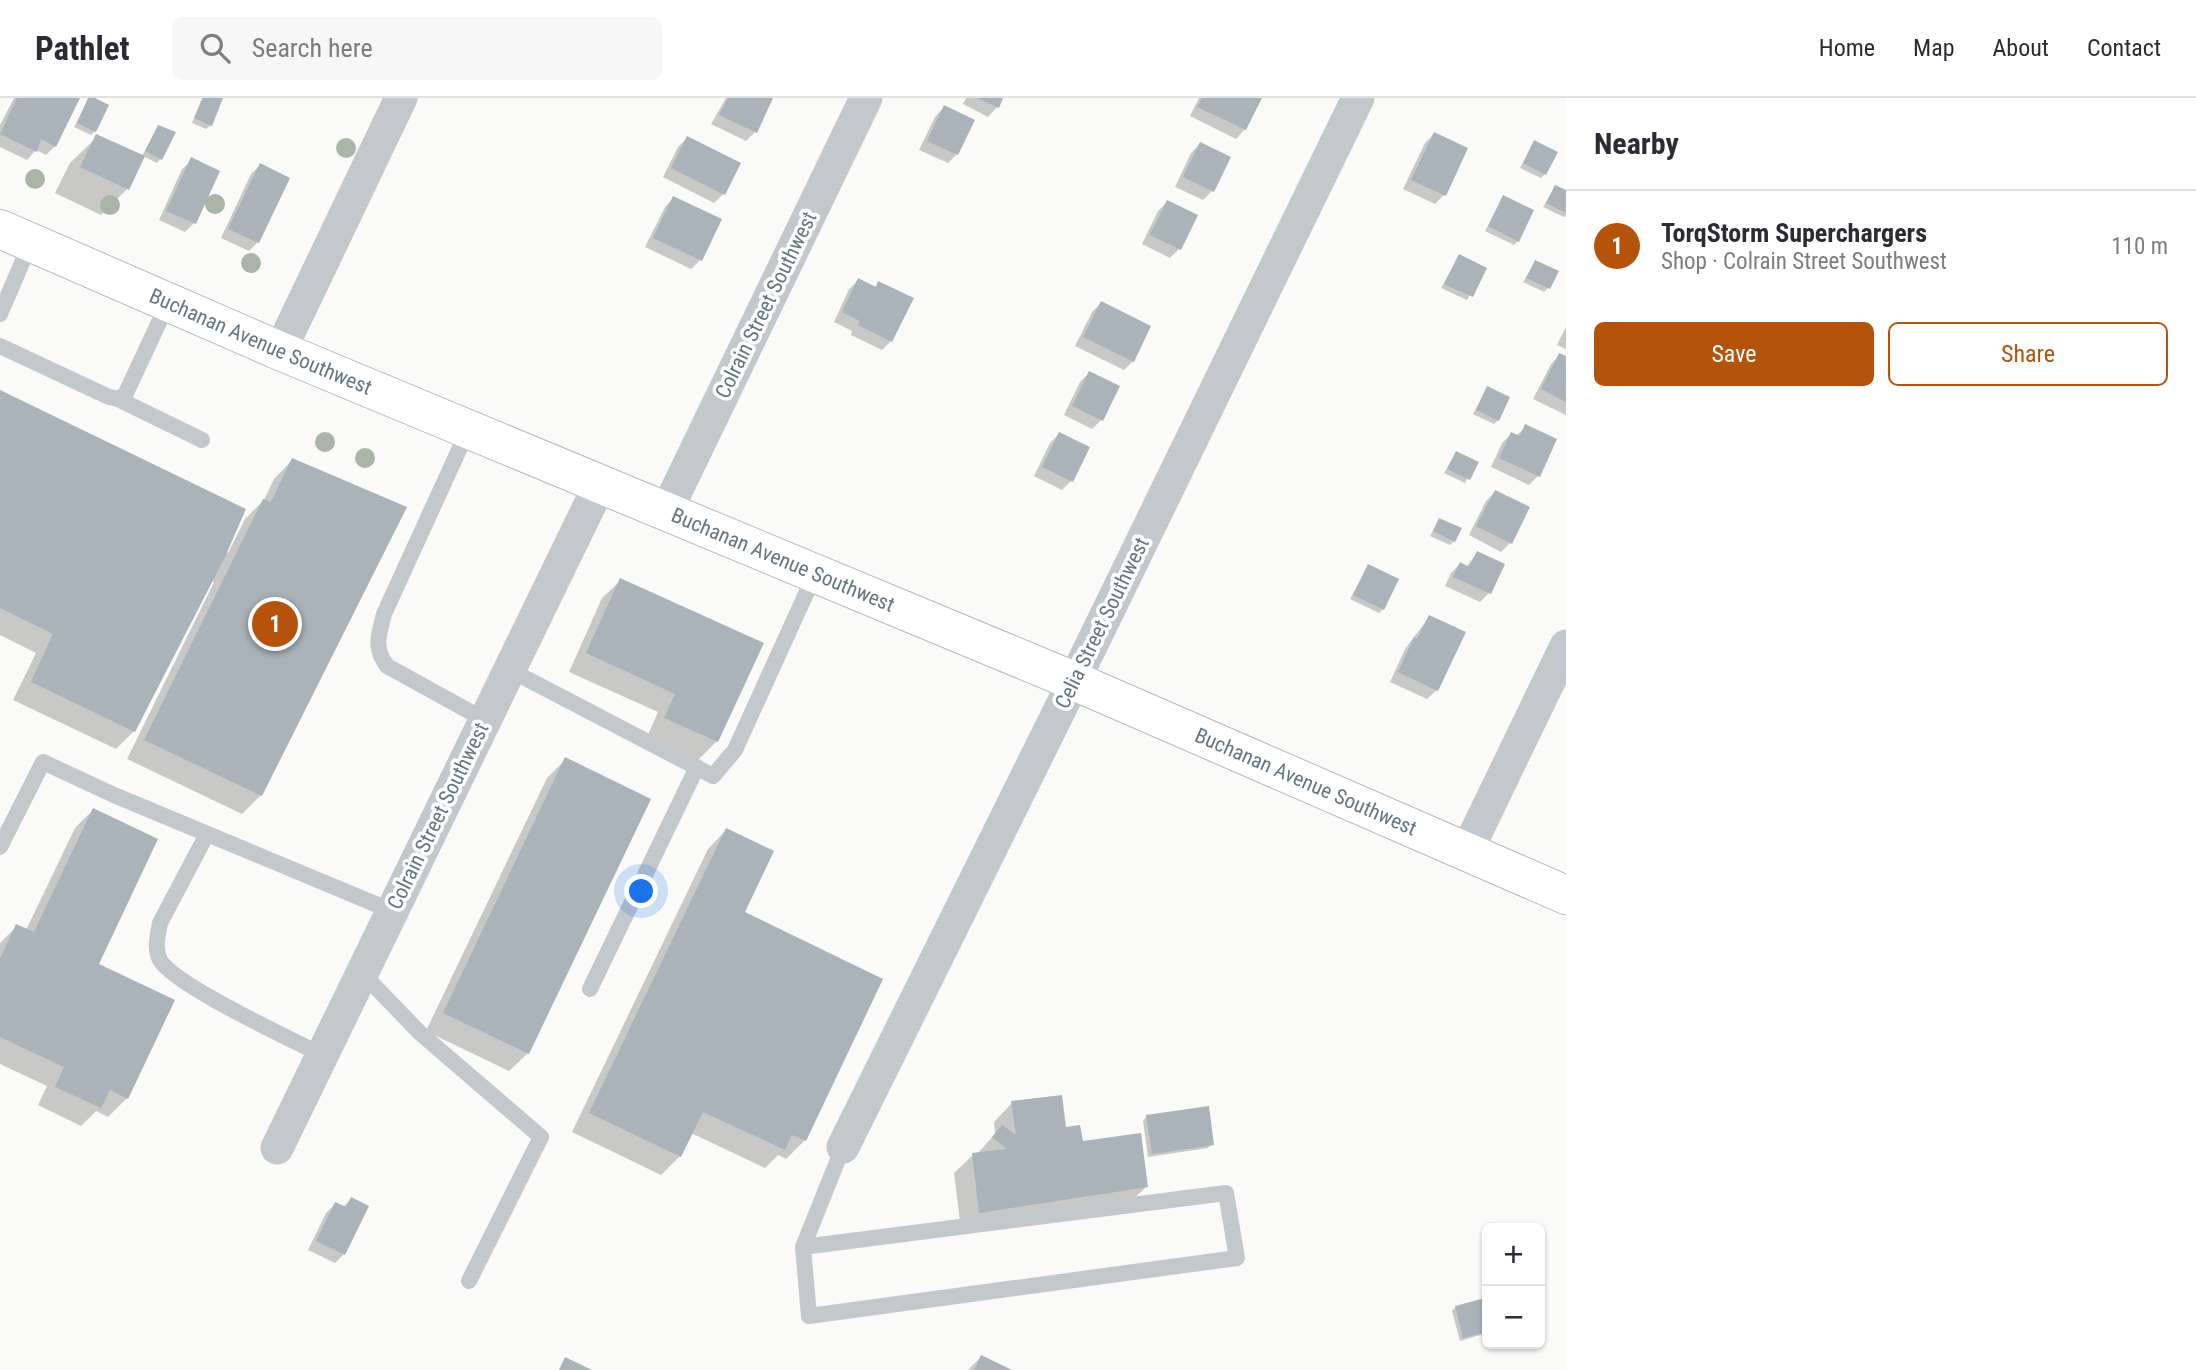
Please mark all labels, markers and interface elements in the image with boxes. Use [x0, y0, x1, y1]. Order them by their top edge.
search box [172, 17, 662, 80]
text: Pathlet [35, 29, 130, 68]
icon: search [196, 29, 234, 67]
text: Search here [252, 33, 373, 63]
text: Home [1819, 34, 1875, 62]
text: Map [1913, 34, 1955, 62]
text: About [1993, 34, 2049, 62]
text: Contact [2087, 34, 2161, 62]
text: Nearby [1594, 126, 1679, 161]
street label: Colrain Street Southwest [710, 208, 822, 402]
text: TorqStorm Superchargers [1661, 218, 1927, 248]
text: 1 [1611, 233, 1623, 260]
text: 110 m [2111, 233, 2168, 260]
text: Shop · Colrain Street Southwest [1661, 248, 1947, 275]
street label: Buchanan Avenue Southwest [146, 284, 375, 400]
button: Save [1594, 322, 1874, 386]
button: Share [1888, 322, 2168, 386]
street label: Buchanan Avenue Southwest [668, 503, 898, 617]
street label: Celia Street Southwest [1050, 533, 1154, 713]
pin: 1 [252, 598, 298, 650]
street label: Colrain Street Southwest [382, 719, 494, 913]
street label: Buchanan Avenue Southwest [1191, 723, 1420, 841]
your location [624, 874, 658, 908]
map controls [1482, 1223, 1545, 1349]
button: + [1482, 1223, 1545, 1286]
button: − [1482, 1286, 1545, 1349]

